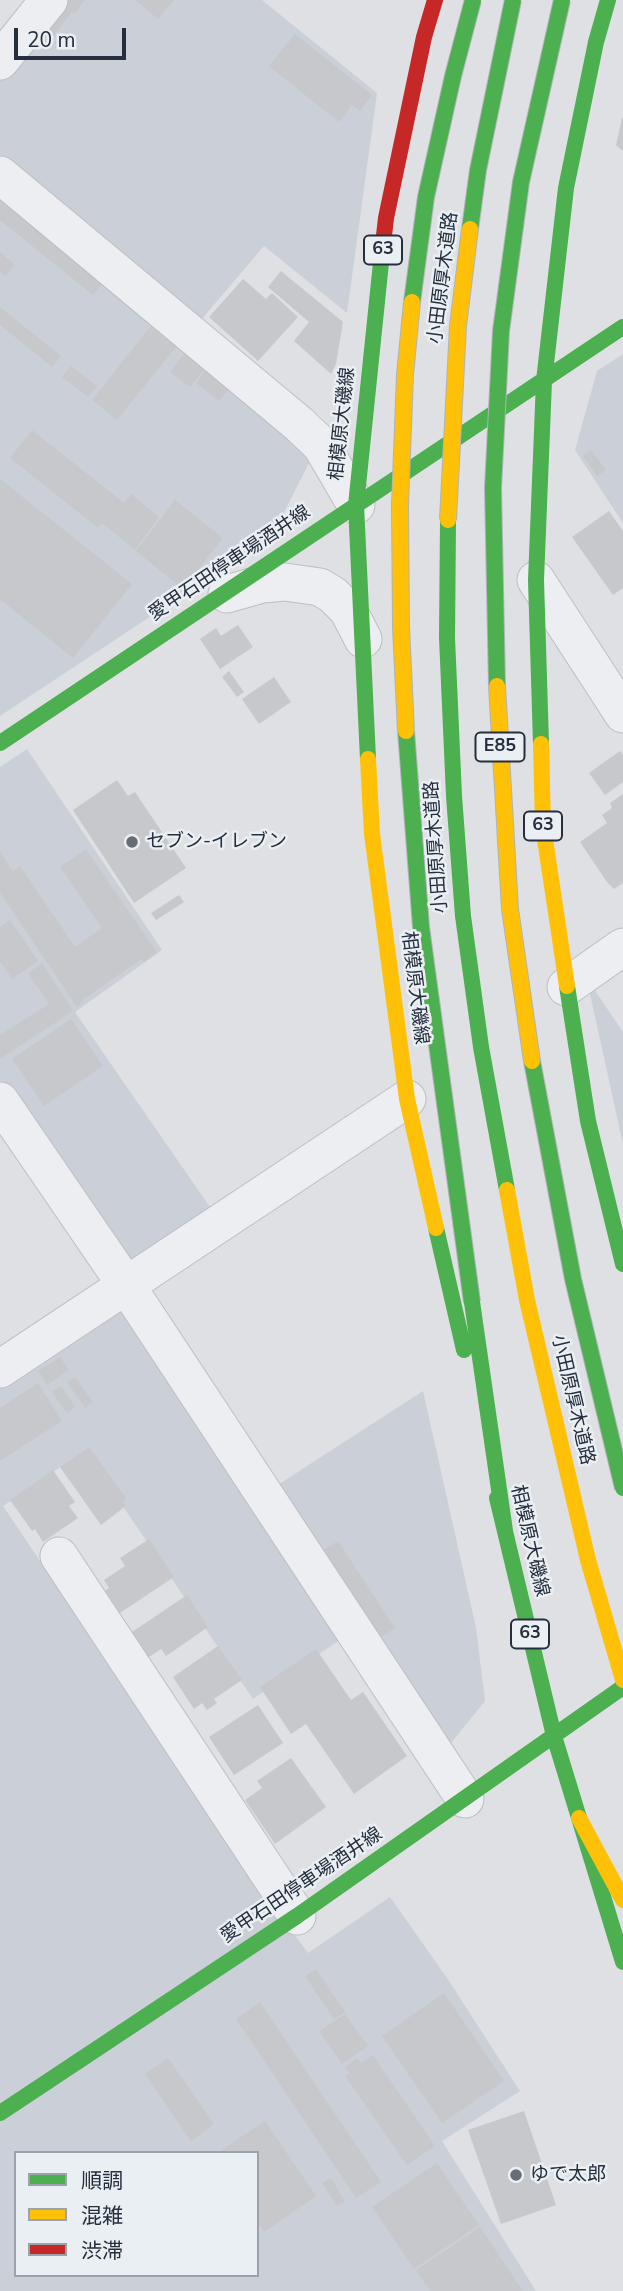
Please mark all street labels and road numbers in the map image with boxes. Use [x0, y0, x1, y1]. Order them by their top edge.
street label: 小田原厚木道路 [425, 211, 463, 345]
road number: 63 [364, 236, 402, 264]
street label: 相模原大磯線 [326, 366, 360, 482]
street label: 愛甲石田停車場酒井線 [145, 501, 315, 627]
road number: E85 [476, 732, 524, 762]
street label: 小田原厚木道路 [421, 780, 453, 914]
road number: 63 [524, 812, 562, 840]
street label: 相模原大磯線 [396, 930, 432, 1046]
street label: 小田原厚木道路 [546, 1333, 598, 1467]
street label: 相模原大磯線 [505, 1483, 553, 1599]
road number: 63 [511, 1619, 549, 1648]
street label: 愛甲石田停車場酒井線 [217, 1823, 387, 1949]

